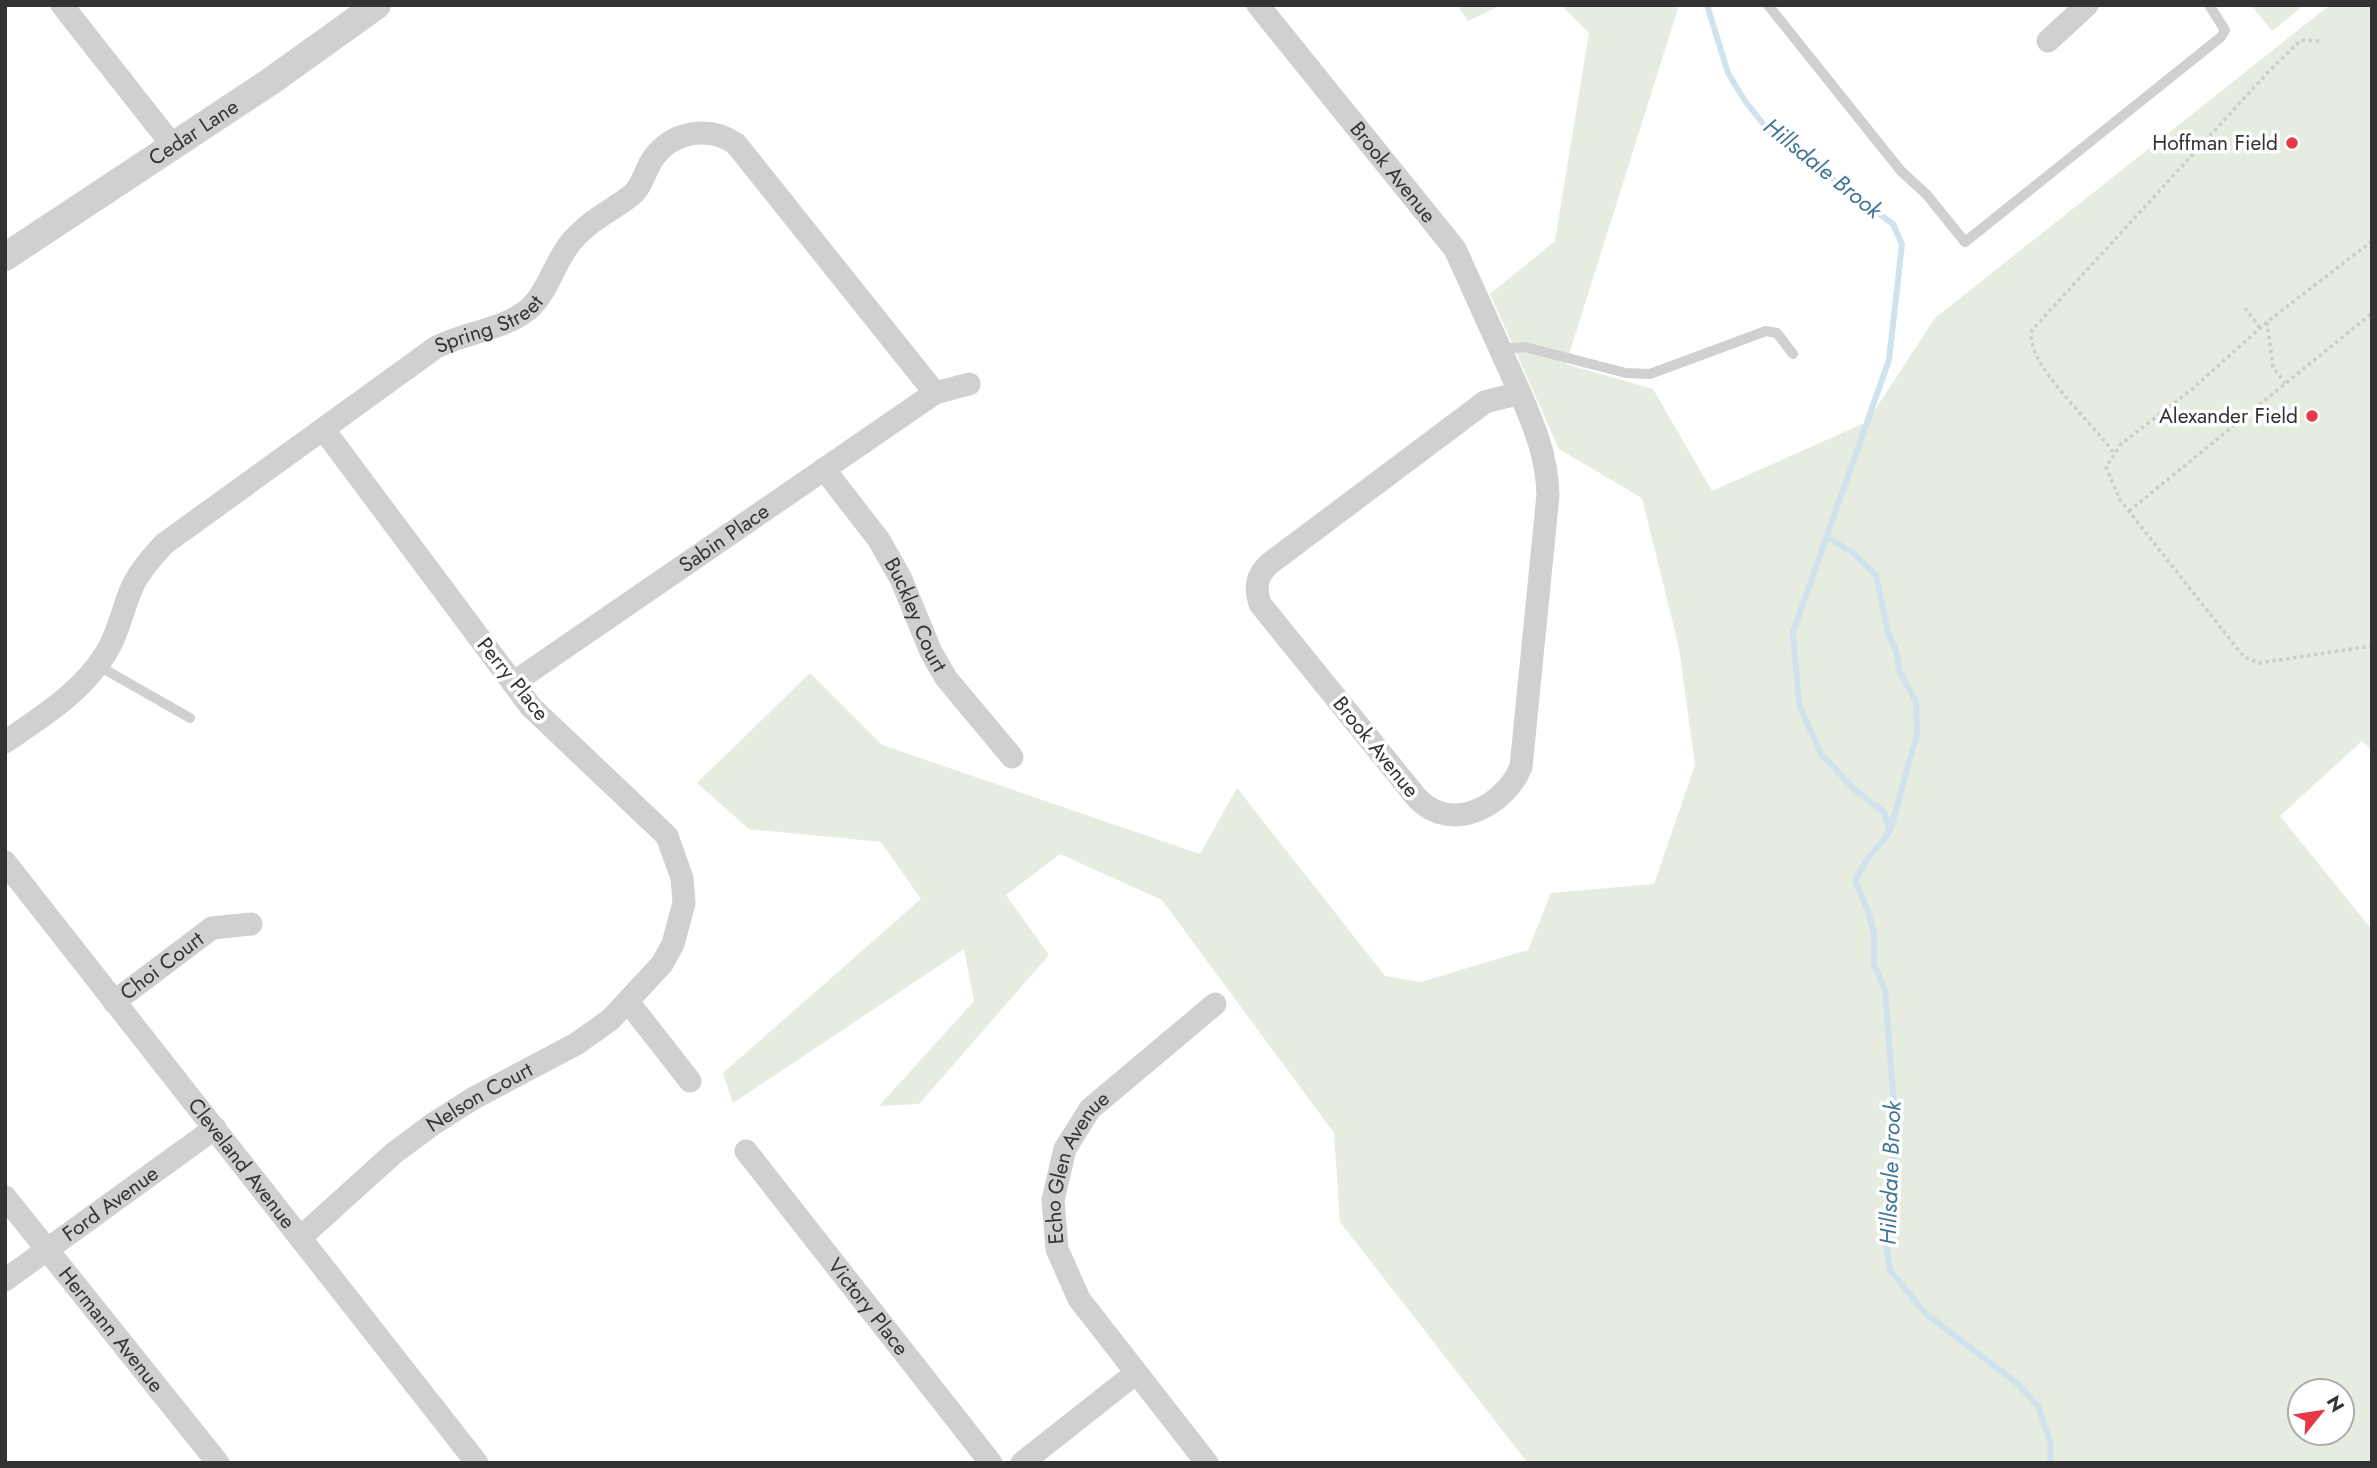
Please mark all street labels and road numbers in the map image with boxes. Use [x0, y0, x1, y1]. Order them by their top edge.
street label: Cedar Lane [143, 91, 245, 173]
street label: Brook Avenue [1343, 115, 1443, 230]
street label: Spring Street [430, 289, 551, 361]
street label: Sabin Place [673, 496, 775, 580]
street label: Buckley Court [877, 552, 954, 677]
street label: Perry Place [470, 631, 556, 727]
street label: Brook Avenue [1326, 690, 1426, 804]
street label: Choi Court [114, 924, 210, 1007]
street label: Nelson Court [420, 1055, 538, 1140]
street label: Echo Glen Avenue [1038, 1084, 1116, 1245]
street label: Cleveland Avenue [181, 1091, 303, 1235]
street label: Ford Avenue [56, 1159, 165, 1249]
street label: Victory Place [820, 1252, 916, 1362]
street label: Hermann Avenue [52, 1260, 171, 1399]

